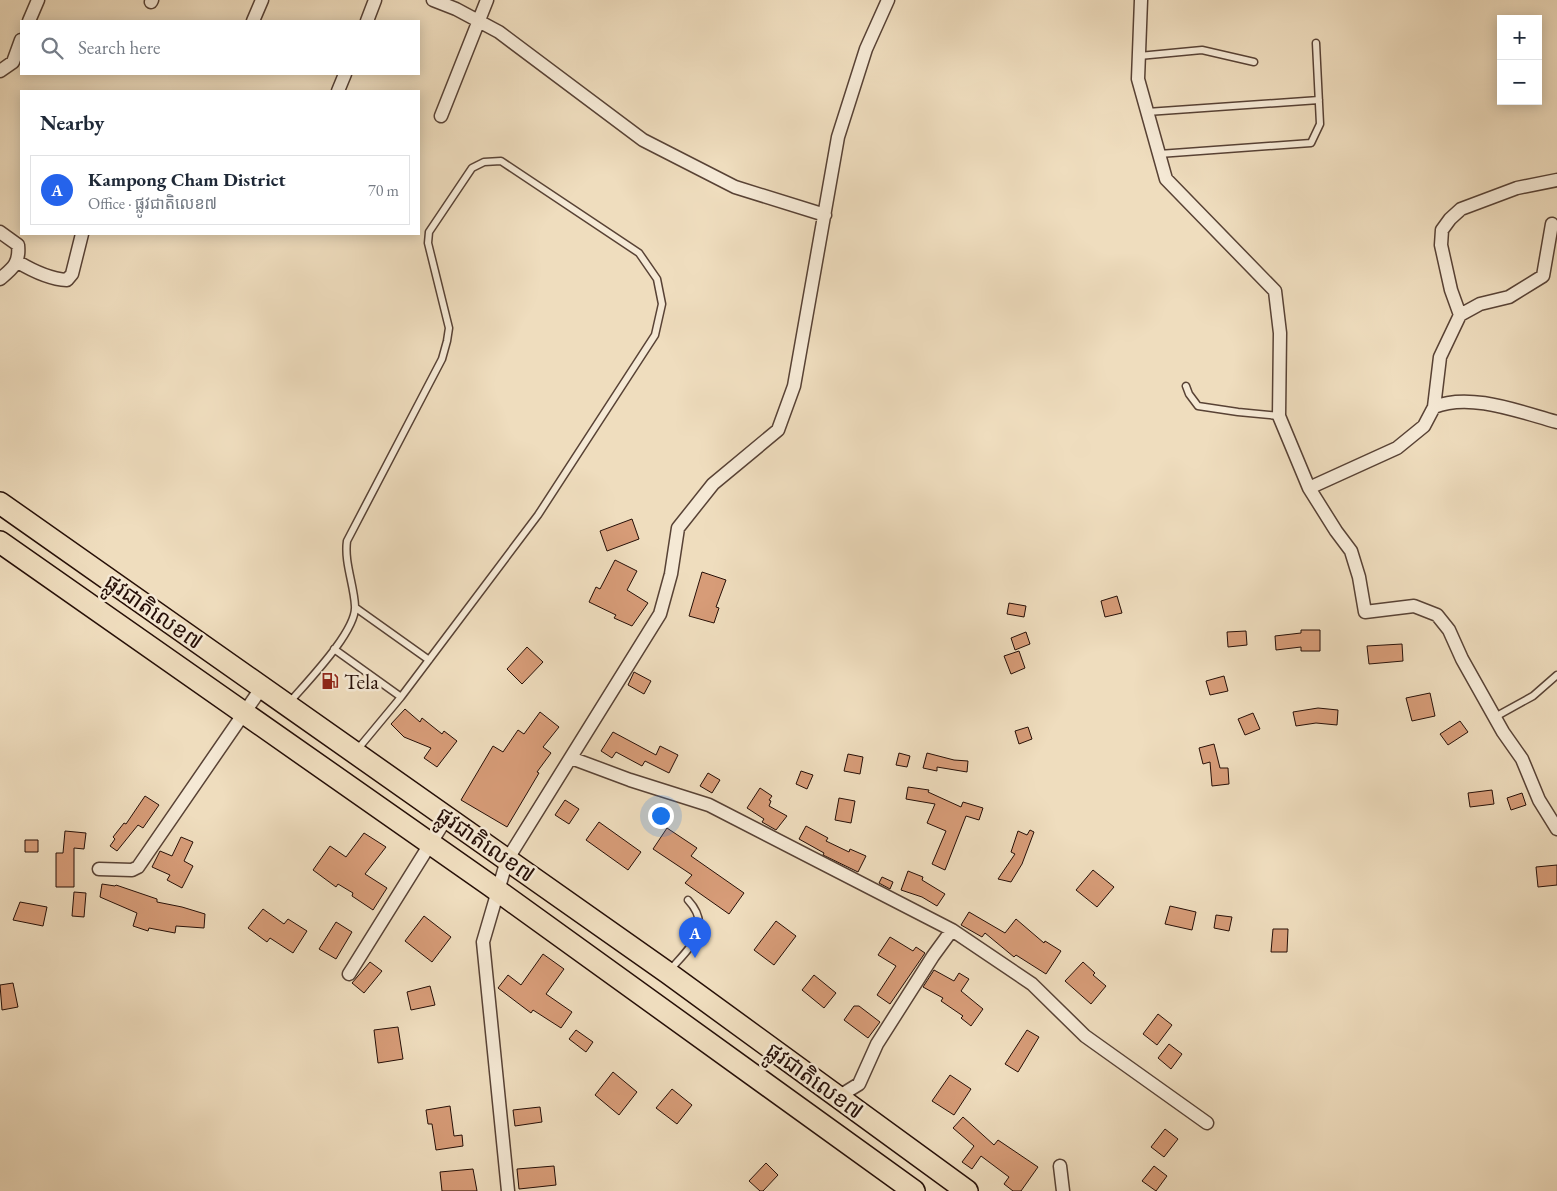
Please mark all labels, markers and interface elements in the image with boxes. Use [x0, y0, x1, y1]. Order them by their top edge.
map controls [1497, 15, 1542, 105]
button: + [1497, 15, 1542, 60]
search box [20, 20, 420, 75]
icon: search [38, 34, 66, 62]
text: Search here [78, 35, 160, 60]
button: − [1497, 60, 1542, 105]
text: Nearby [40, 109, 104, 136]
text: Kampong Cham District [88, 167, 286, 192]
text: A [51, 180, 63, 201]
text: 70 m [368, 180, 399, 201]
text: Office · ផ្លូវជាតិលេខ៧ [88, 193, 217, 214]
street label: ផ្លូវជាតិលេខ៧ [96, 567, 208, 660]
place label: Tela [344, 667, 379, 696]
fuel station icon: Tela [320, 671, 340, 691]
street label: ផ្លូវជាតិលេខ៧ [428, 800, 540, 893]
your location [648, 803, 674, 829]
pin: A [679, 917, 711, 958]
street label: ផ្លូវជាតិលេខ៧ [757, 1035, 869, 1130]

